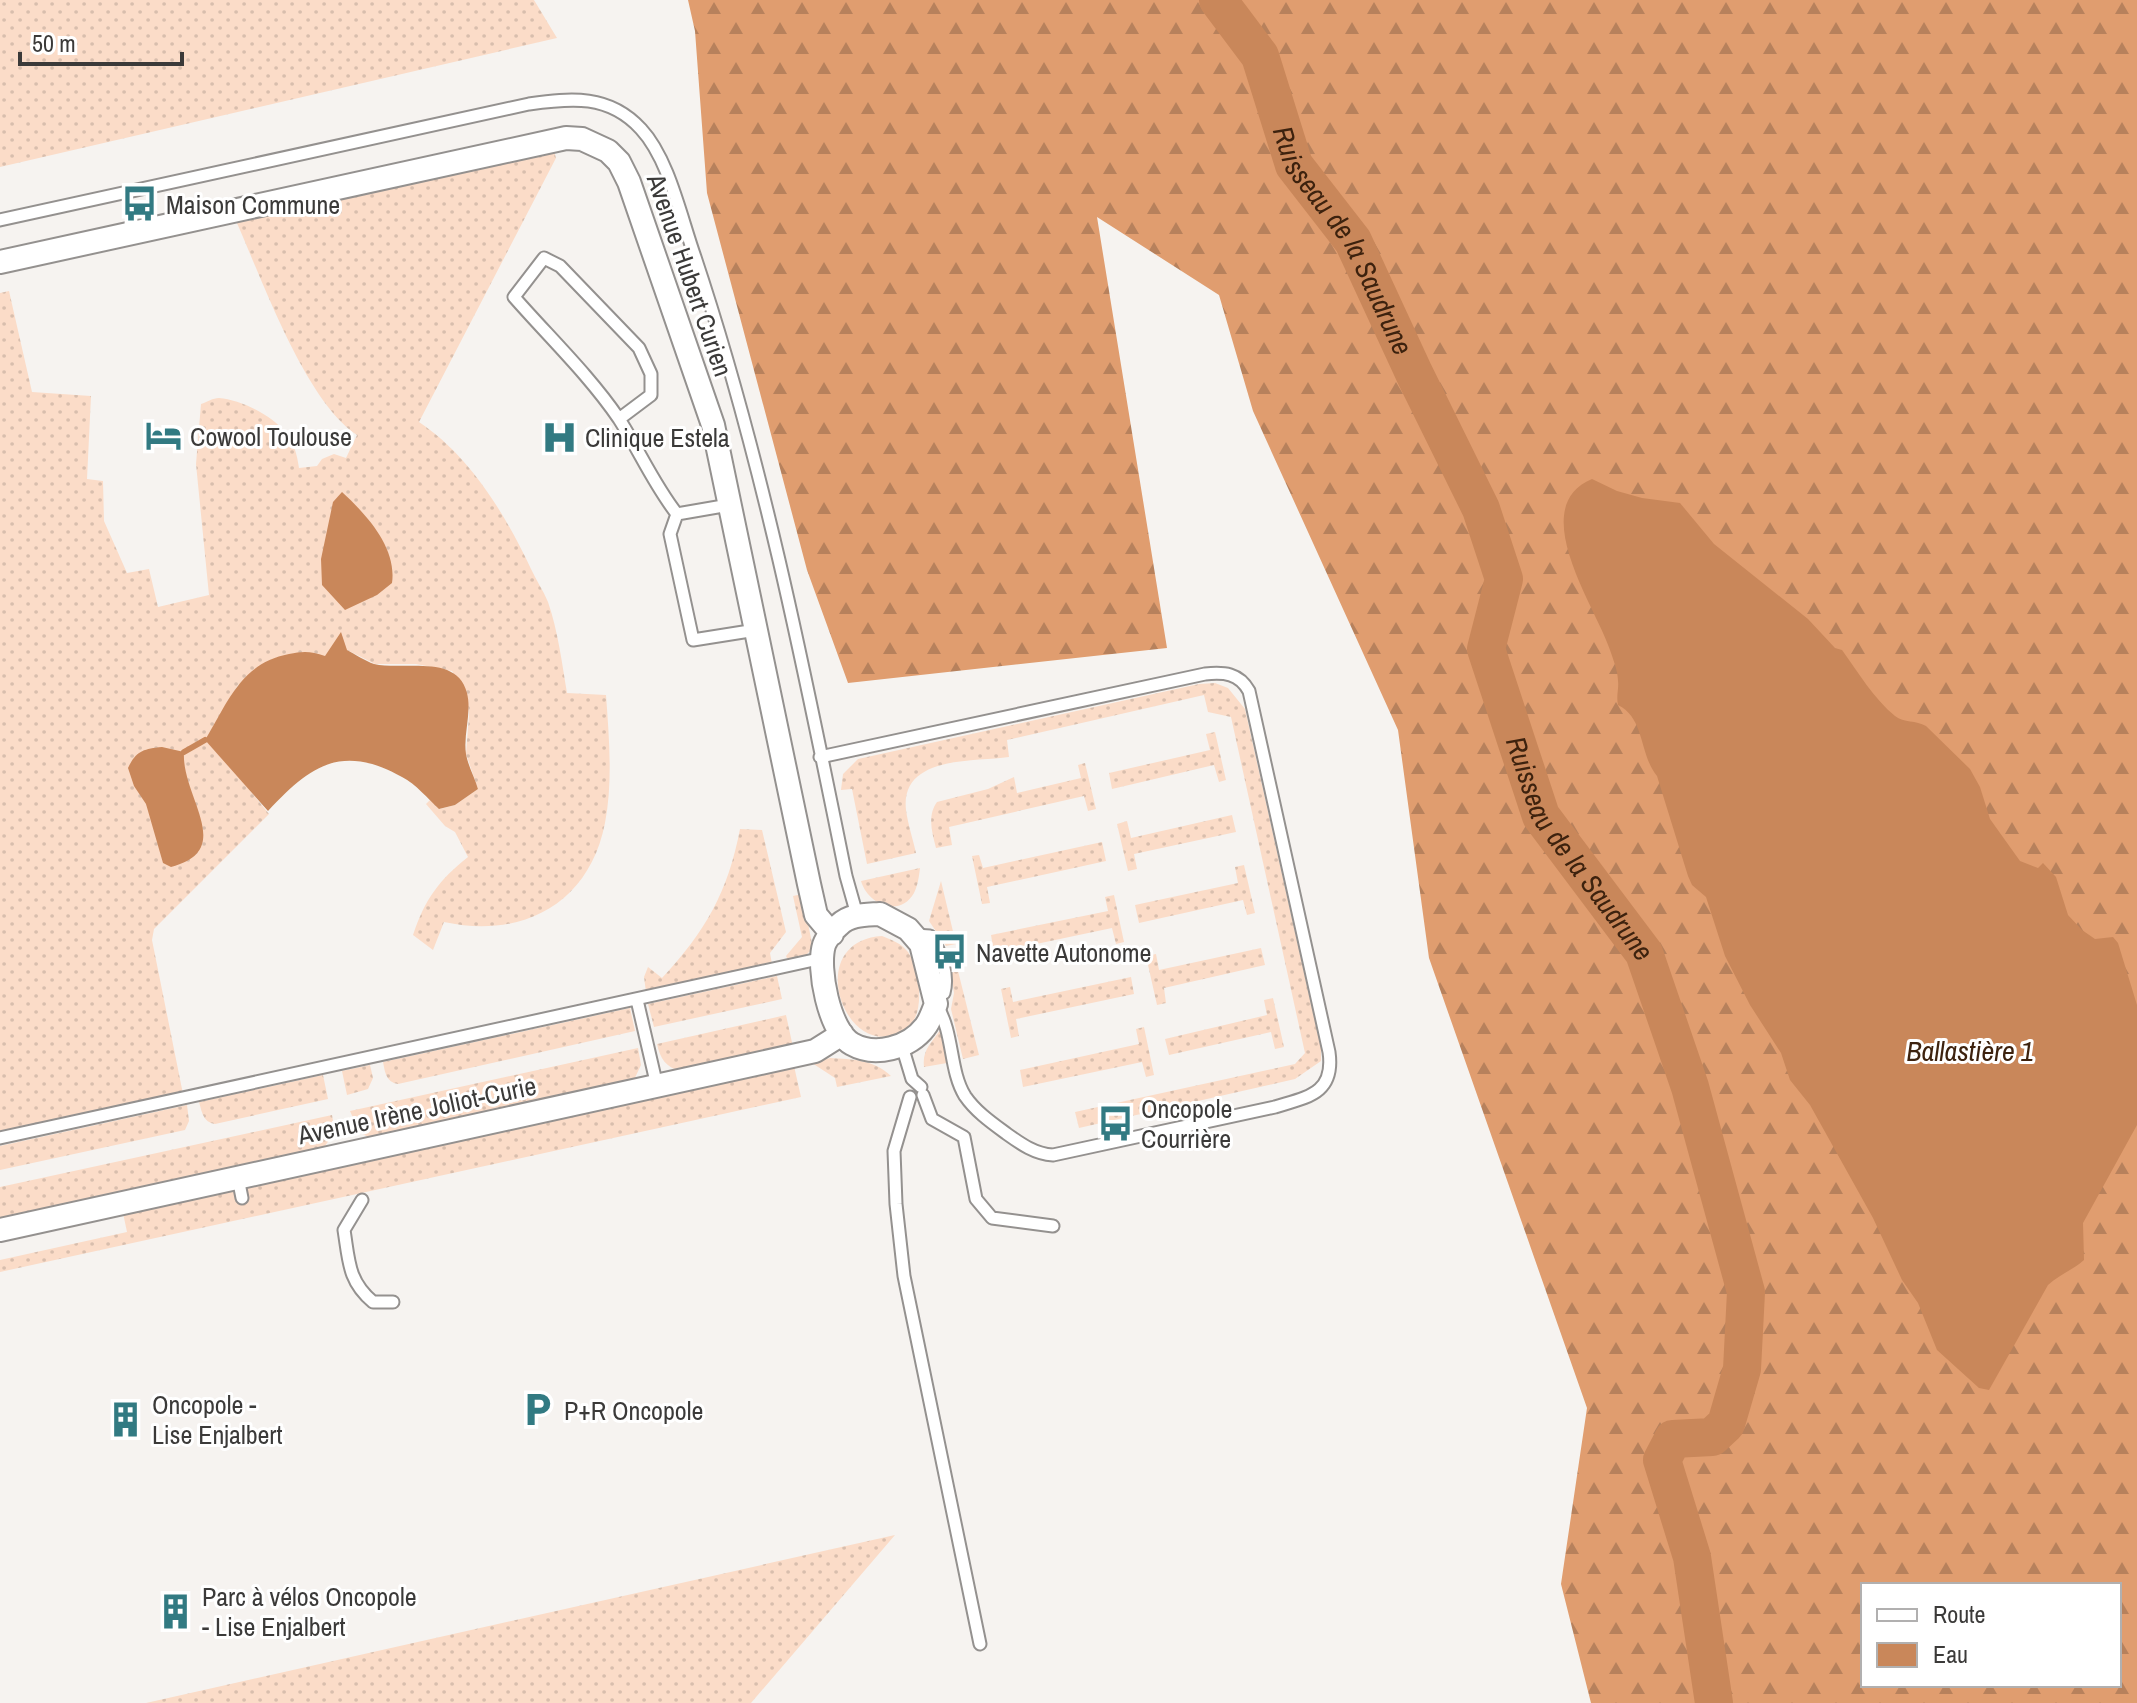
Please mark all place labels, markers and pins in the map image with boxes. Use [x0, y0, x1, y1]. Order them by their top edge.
bus stop icon: Maison Commune [121, 185, 159, 223]
place label: Maison Commune [166, 187, 340, 222]
hotel icon: Cowool Toulouse [145, 417, 183, 455]
hospital icon: Clinique Estela [540, 418, 578, 456]
place label: Cowool Toulouse [190, 419, 352, 454]
place label: Clinique Estela [585, 420, 730, 455]
bus stop icon: Navette Autonome [931, 933, 969, 971]
place label: Navette Autonome [976, 935, 1151, 970]
place label: Oncopole Courrière [1141, 1091, 1232, 1156]
bus stop icon: Oncopole Courrière [1096, 1104, 1134, 1142]
place label: Oncopole - Lise Enjalbert [152, 1387, 282, 1452]
parking icon: P+R Oncopole [519, 1391, 557, 1429]
place label: P+R Oncopole [564, 1393, 703, 1428]
building icon: Oncopole - Lise Enjalbert [107, 1400, 145, 1438]
place label: Parc à vélos Oncopole - Lise Enjalbert [202, 1579, 417, 1644]
building icon: Parc à vélos Oncopole - Lise Enjalbert [157, 1592, 195, 1630]

